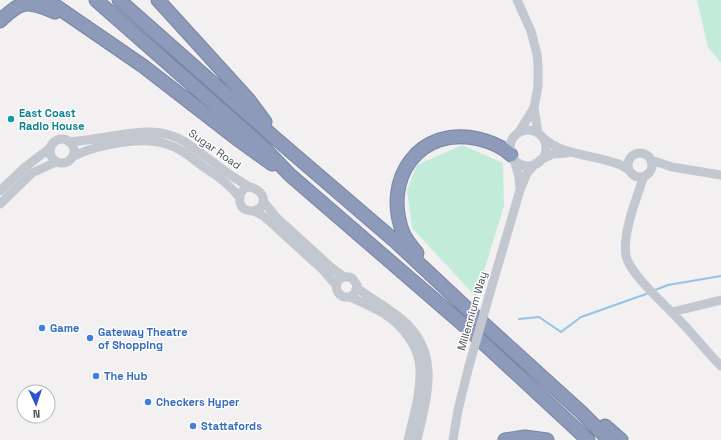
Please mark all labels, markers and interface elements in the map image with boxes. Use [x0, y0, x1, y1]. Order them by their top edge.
place label: East Coast Radio House [19, 106, 85, 133]
marker: East Coast Radio House [6, 114, 16, 124]
street label: Sugar Road [186, 126, 244, 172]
street label: Millennium Way [454, 270, 490, 352]
place label: Game [50, 321, 79, 335]
marker: Game [37, 323, 47, 333]
place label: Gateway Theatre of Shopping [98, 325, 188, 352]
marker: Gateway Theatre of Shopping [85, 333, 95, 343]
place label: The Hub [104, 369, 147, 383]
marker: The Hub [91, 371, 101, 381]
north arrow [16, 384, 56, 424]
place label: Checkers Hyper [156, 395, 240, 409]
marker: Checkers Hyper [143, 397, 153, 407]
text: N [32, 407, 41, 421]
place label: Stattafords [201, 419, 262, 433]
marker: Stattafords [188, 421, 198, 431]

